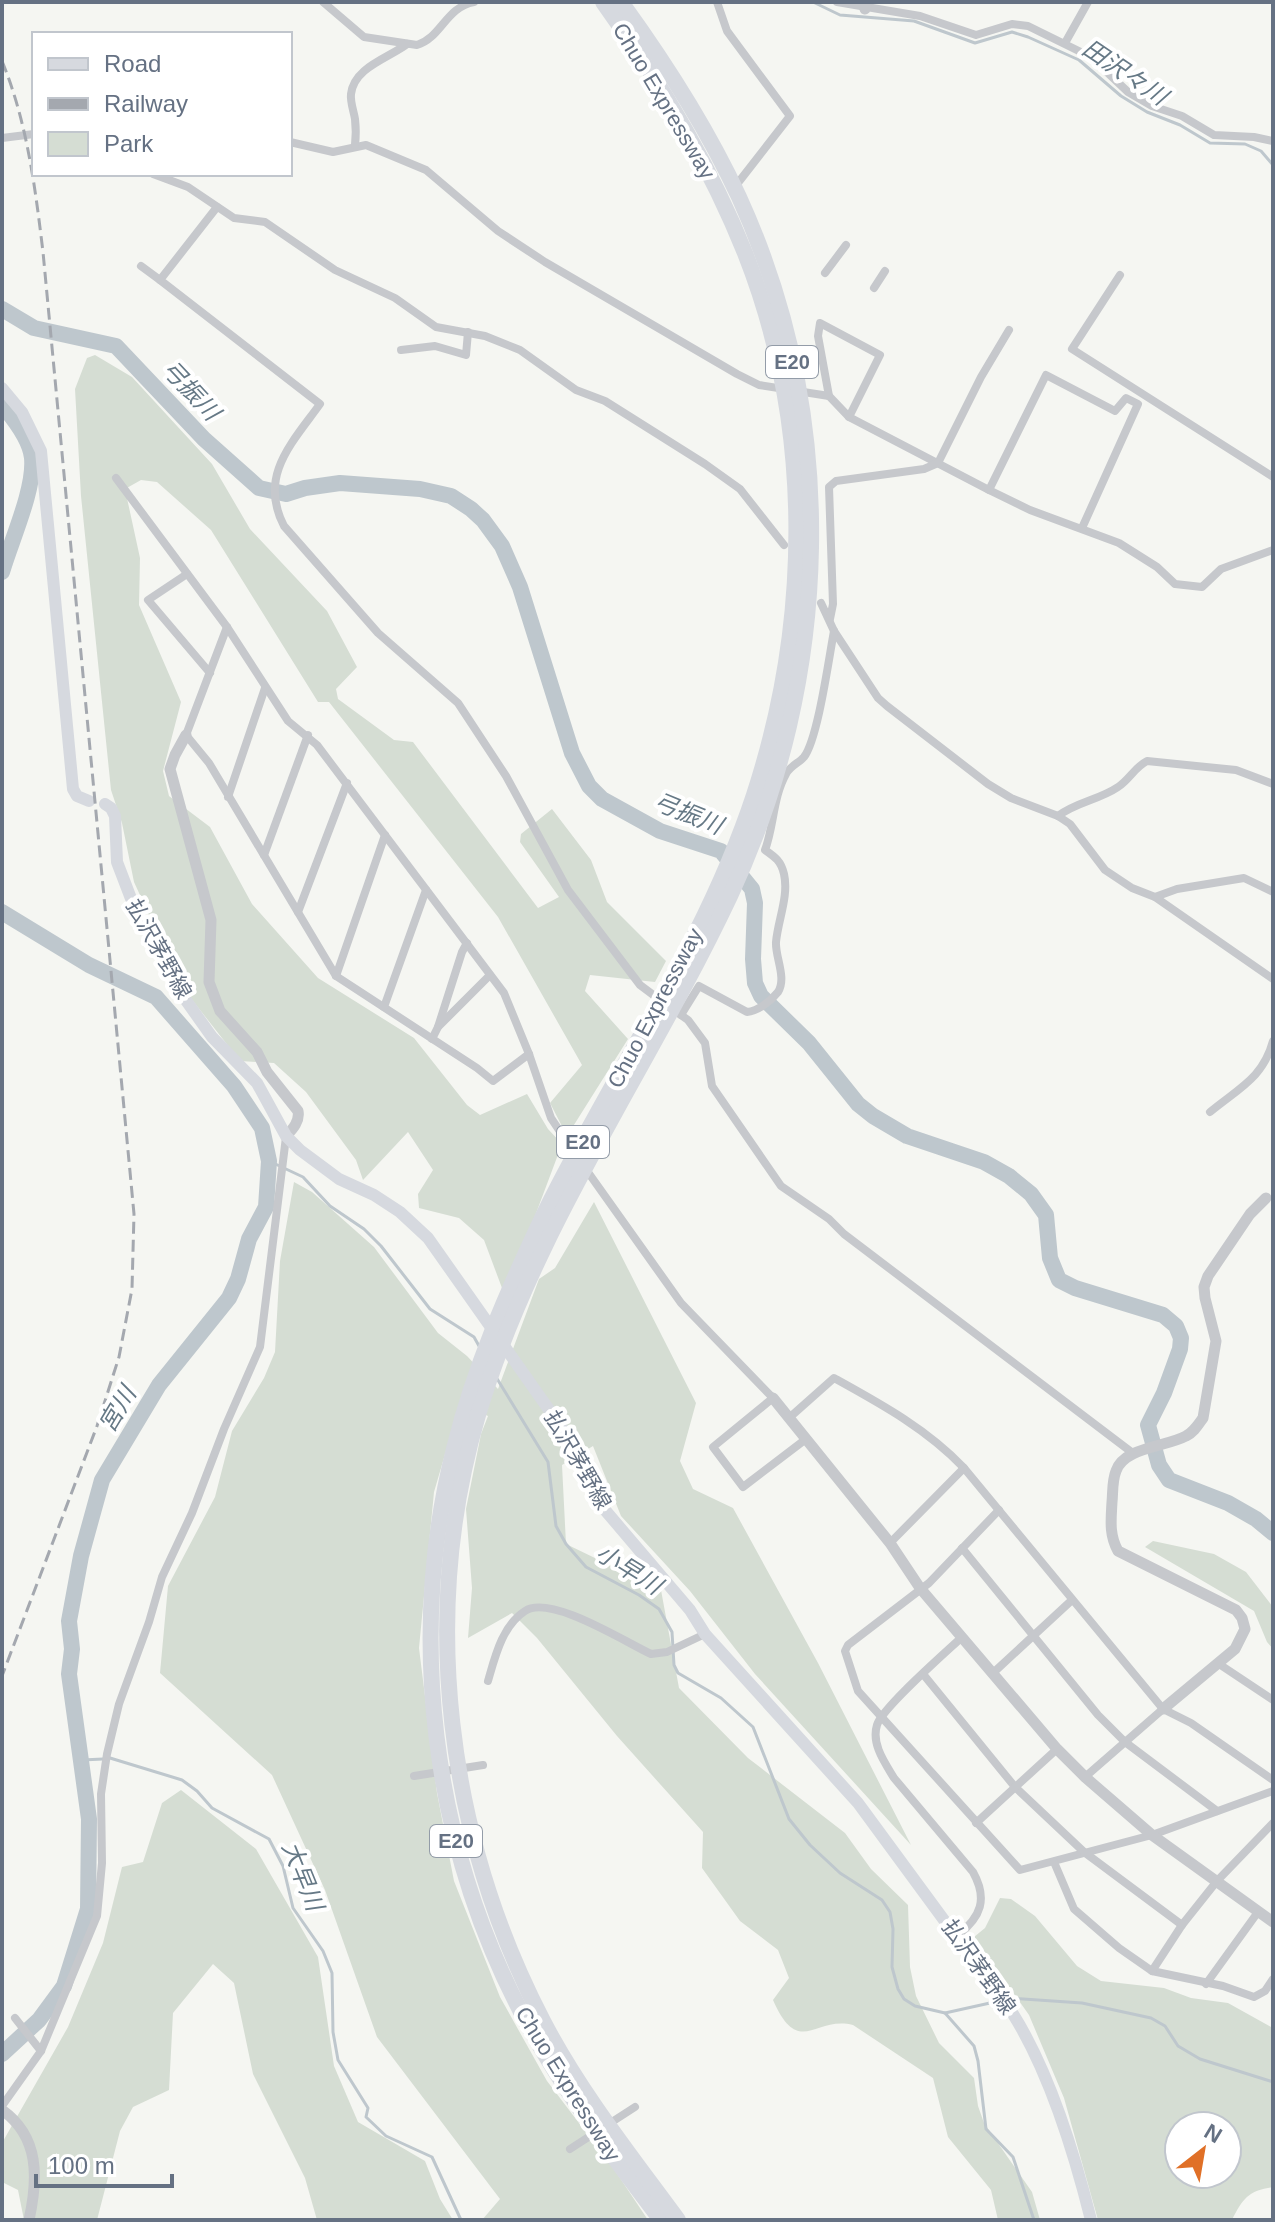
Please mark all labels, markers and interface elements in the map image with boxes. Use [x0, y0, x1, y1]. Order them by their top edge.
street label: Chuo Expressway [608, 19, 720, 183]
legend [32, 32, 292, 176]
water label: 田沢々川 [1078, 34, 1175, 112]
text: Road [104, 50, 161, 77]
text: Railway [104, 90, 188, 117]
text: Park [104, 130, 154, 157]
road number: E20 [766, 346, 818, 378]
water label: 弓振川 [157, 354, 227, 428]
water label: 弓振川 [650, 787, 729, 840]
street label: 払沢茅野線 [121, 895, 197, 1003]
street label: Chuo Expressway [602, 924, 708, 1092]
road number: E20 [557, 1126, 609, 1158]
water label: 宮川 [93, 1379, 142, 1437]
street label: 払沢茅野線 [540, 1406, 616, 1514]
water label: 小早川 [591, 1538, 669, 1601]
road number: E20 [430, 1825, 482, 1857]
water label: 大早川 [277, 1838, 330, 1917]
street label: 払沢茅野線 [937, 1915, 1021, 2019]
street label: Chuo Expressway [510, 2002, 626, 2166]
north arrow [1163, 2110, 1243, 2190]
text: N [1200, 2118, 1226, 2148]
scale bar [36, 2138, 172, 2188]
text: 100 m [48, 2152, 115, 2179]

